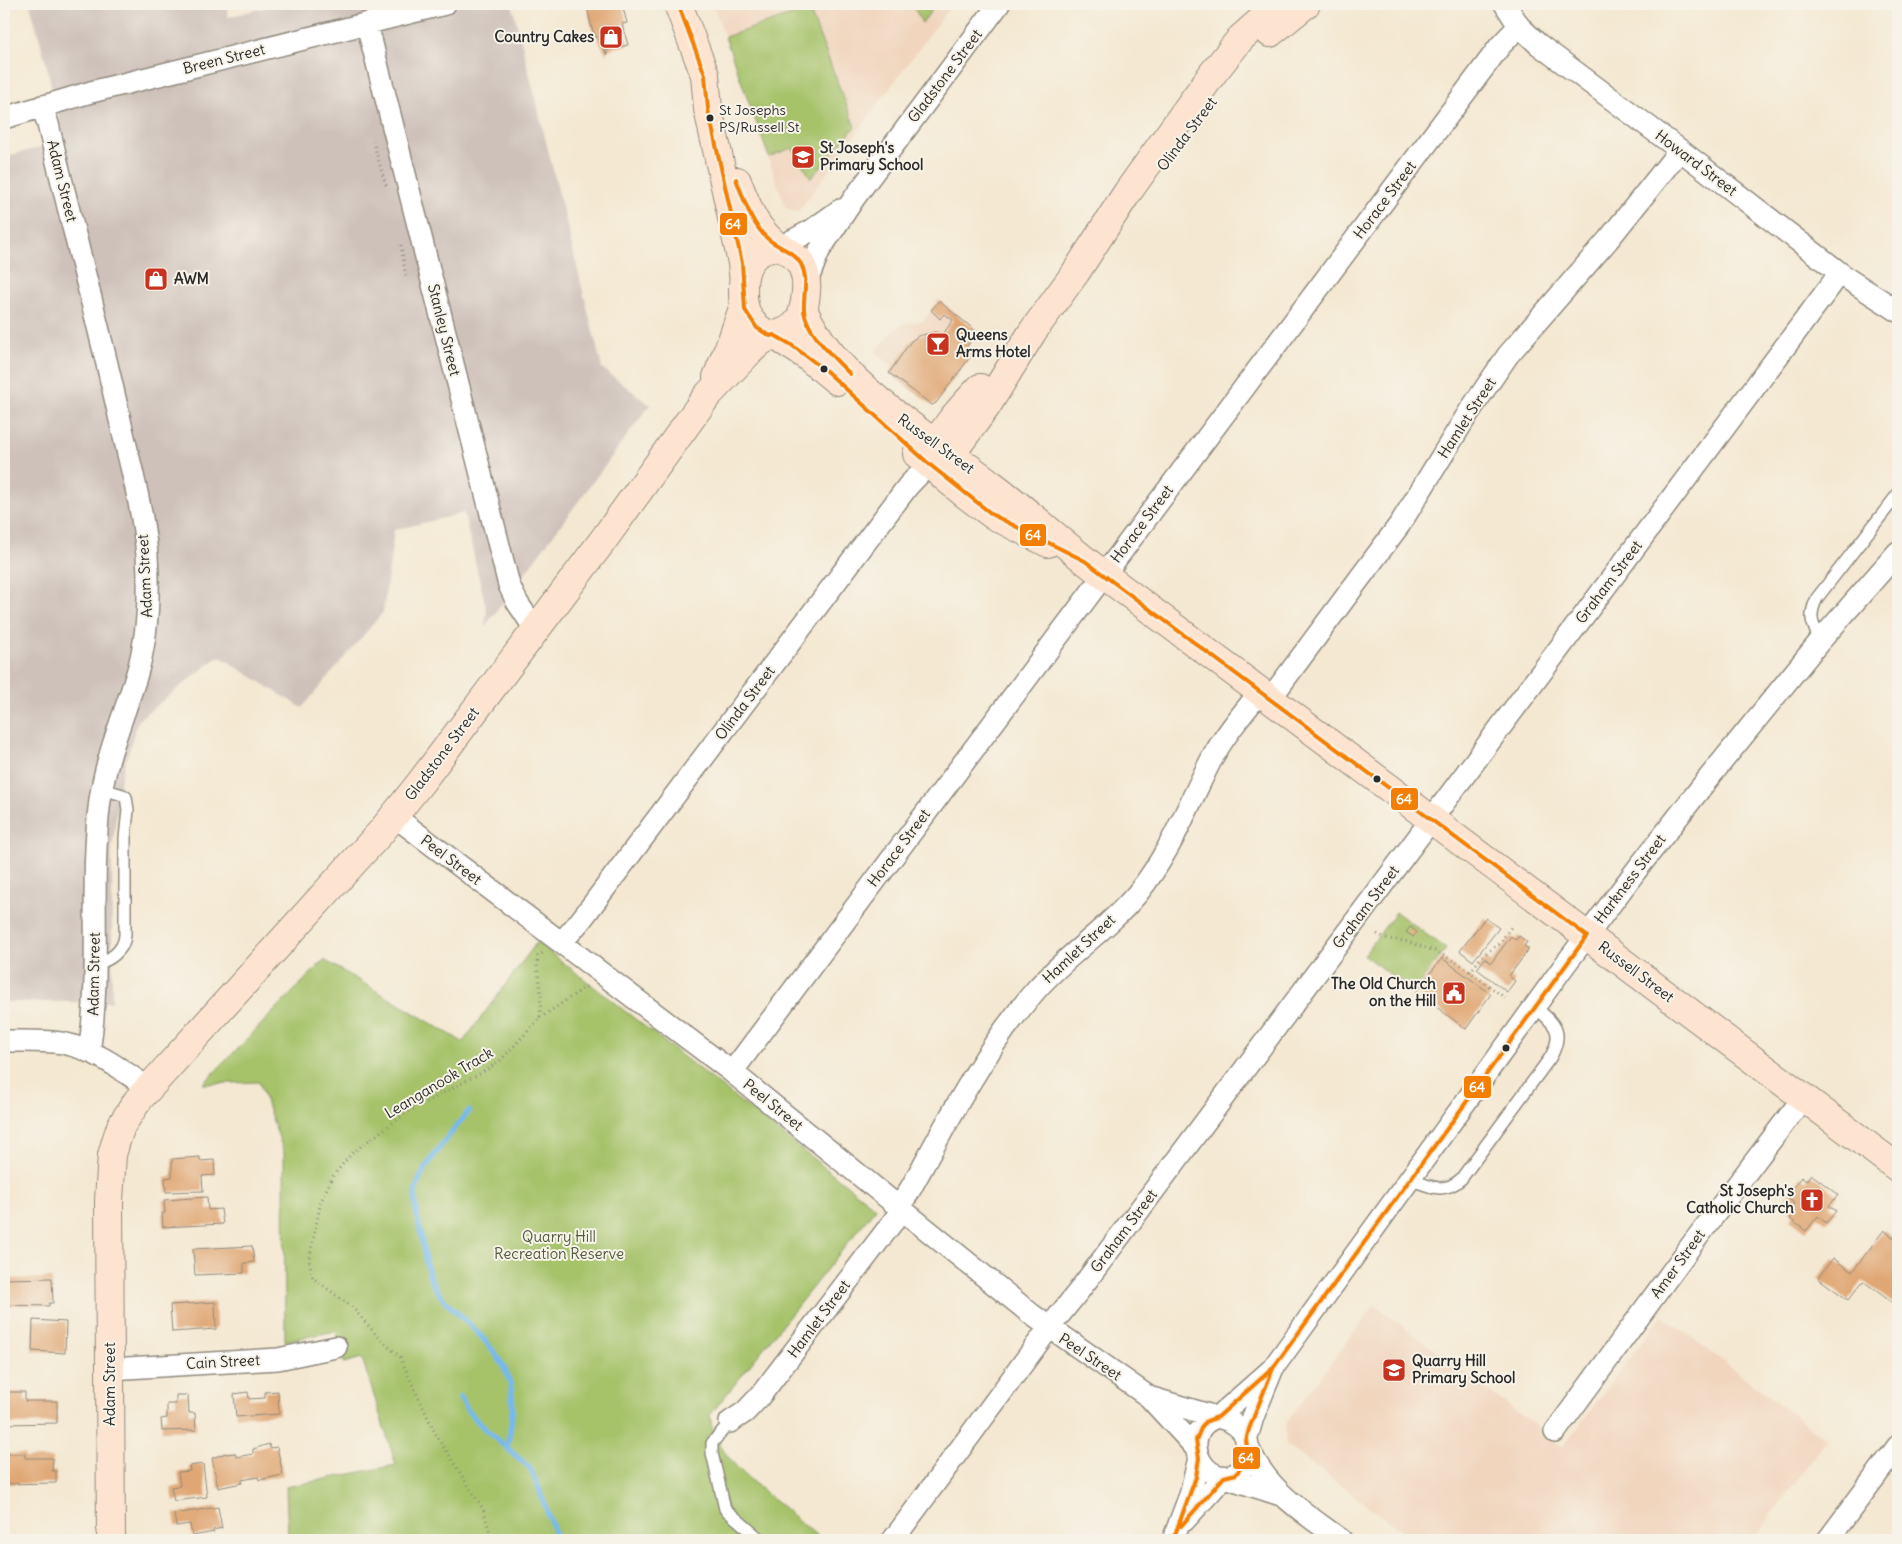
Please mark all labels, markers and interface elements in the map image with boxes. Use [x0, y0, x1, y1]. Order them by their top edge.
shop icon: Country Cakes [598, 24, 624, 50]
street label: Gladstone Street [903, 25, 986, 126]
place label: Country Cakes [495, 27, 594, 47]
street label: Breen Street [181, 39, 267, 78]
street label: Olinda Street [1153, 93, 1221, 175]
place label: St Josephs PS/Russell St [719, 101, 800, 136]
marker: St Josephs PS/Russell St [705, 113, 715, 123]
street label: Howard Street [1651, 126, 1741, 200]
street label: Adam Street [43, 138, 82, 224]
place label: St Joseph's Primary School [820, 138, 923, 175]
school or university icon: St Joseph's Primary School [790, 144, 816, 170]
street label: Horace Street [1349, 157, 1420, 242]
line badge: 64 [719, 212, 748, 236]
text: 64 [725, 215, 741, 233]
shop icon: AWM [143, 266, 169, 292]
place label: AWM [174, 269, 209, 288]
street label: Stanley Street [424, 282, 465, 378]
place label: Queens Arms Hotel [956, 325, 1031, 361]
bar icon: Queens Arms Hotel [925, 331, 951, 357]
unlabelled marker [819, 364, 829, 374]
street label: Hamlet Street [1433, 374, 1500, 462]
street label: Russell Street [894, 409, 978, 478]
street label: Horace Street [1106, 481, 1177, 566]
line badge: 64 [1019, 523, 1047, 547]
text: 64 [1025, 526, 1041, 544]
street label: Adam Street [133, 534, 156, 618]
street label: Graham Street [1571, 536, 1646, 627]
street label: Olinda Street [711, 662, 779, 744]
street label: Gladstone Street [400, 703, 483, 804]
unlabelled marker [1372, 774, 1382, 784]
line badge: 64 [1390, 787, 1419, 811]
text: 64 [1396, 790, 1412, 808]
street label: Horace Street [863, 805, 934, 890]
street label: Peel Street [417, 830, 486, 889]
street label: Harkness Street [1590, 830, 1669, 927]
street label: Graham Street [1328, 861, 1403, 952]
street label: Hamlet Street [1038, 910, 1119, 987]
street label: Adam Street [83, 932, 104, 1016]
street label: Russell Street [1595, 937, 1678, 1006]
place label: The Old Church on the Hill [1331, 974, 1436, 1010]
public building icon: The Old Church on the Hill [1441, 980, 1467, 1006]
street label: Leanganook Track [381, 1043, 497, 1122]
unlabelled marker [1501, 1043, 1511, 1053]
street label: Peel Street [740, 1075, 807, 1135]
line badge: 64 [1463, 1075, 1492, 1099]
text: 64 [1469, 1078, 1485, 1096]
place label: St Joseph's Catholic Church [1686, 1181, 1794, 1217]
street label: Graham Street [1086, 1185, 1161, 1276]
church icon: St Joseph's Catholic Church [1799, 1187, 1825, 1213]
street label: Amer Street [1646, 1226, 1709, 1302]
park label: Quarry Hill Recreation Reserve [494, 1227, 624, 1263]
street label: Hamlet Street [783, 1276, 854, 1361]
street label: Peel Street [1055, 1329, 1125, 1384]
street label: Adam Street [100, 1342, 119, 1426]
street label: Cain Street [186, 1350, 260, 1373]
place label: Quarry Hill Primary School [1412, 1351, 1515, 1388]
school or university icon: Quarry Hill Primary School [1381, 1357, 1407, 1383]
line badge: 64 [1232, 1446, 1261, 1470]
text: 64 [1238, 1449, 1254, 1467]

